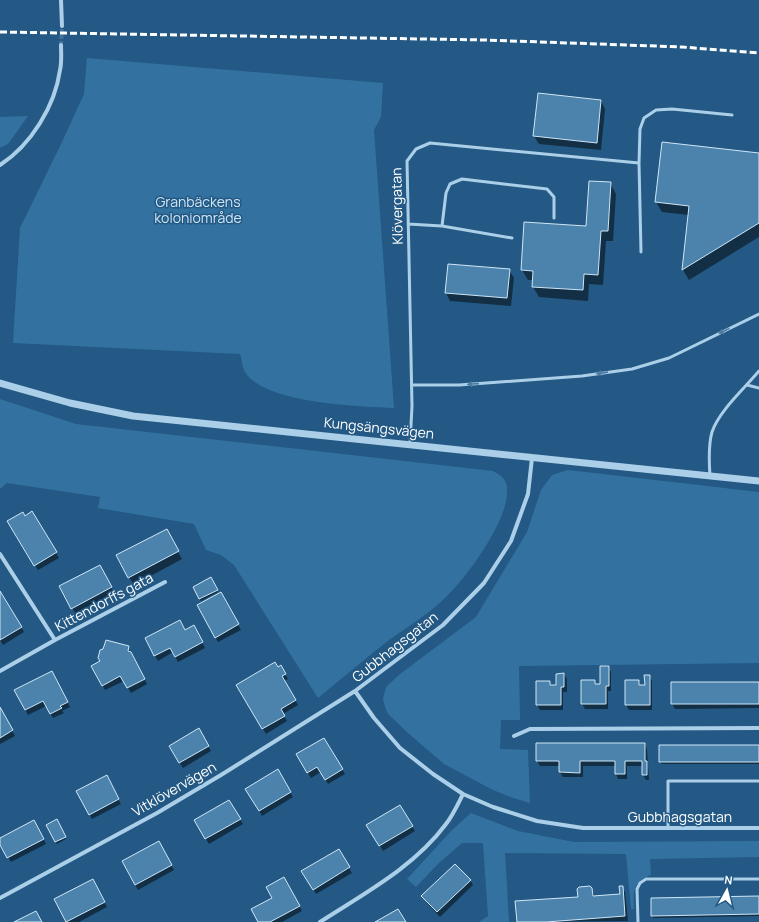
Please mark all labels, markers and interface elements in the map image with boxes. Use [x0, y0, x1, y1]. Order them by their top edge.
street label: Klövergatan [386, 167, 407, 245]
park label: Granbäckens koloniområde [154, 192, 242, 227]
one-way arrow [718, 328, 730, 334]
one-way arrow [596, 370, 608, 376]
one-way arrow [467, 380, 479, 387]
street label: Kungsängsvägen [323, 412, 435, 443]
street label: Kittendorffs gata [51, 568, 156, 635]
street label: Gubbhagsgatan [348, 607, 442, 686]
street label: Vitklövervägen [128, 757, 219, 820]
street label: Gubbhagsgatan [628, 807, 732, 826]
north arrow [707, 870, 747, 910]
text: N [724, 872, 734, 888]

